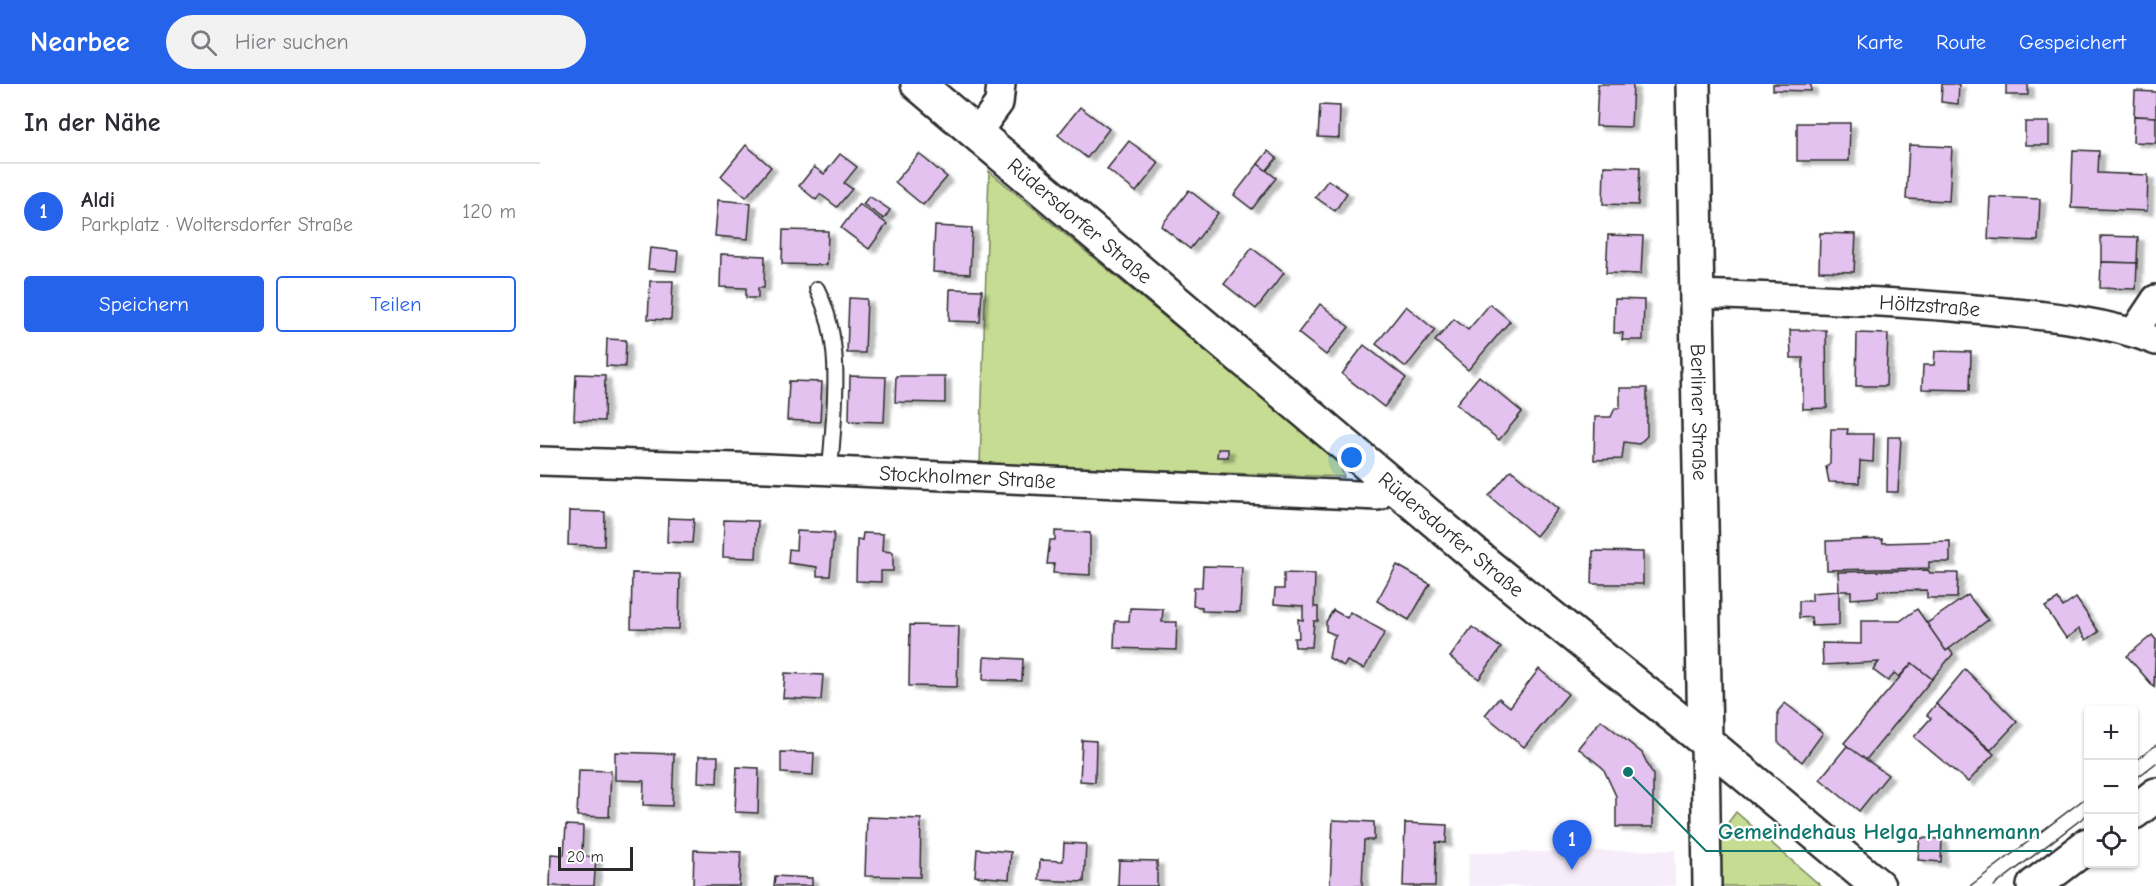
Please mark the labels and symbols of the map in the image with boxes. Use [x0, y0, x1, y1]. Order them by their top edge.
street label: Rüdersdorfer Straße [1003, 153, 1157, 289]
street label: Höltzstraße [1879, 290, 1981, 321]
street label: Berliner Straße [1686, 343, 1712, 481]
your location [1337, 443, 1366, 472]
street label: Stockholmer Straße [879, 461, 1056, 493]
street label: Rüdersdorfer Straße [1374, 467, 1529, 602]
callout: Gemeindehaus Helga Hahnemann [1706, 811, 2052, 851]
text: Gemeindehaus Helga Hahnemann [1718, 819, 2040, 845]
pin: 1 [1552, 820, 1592, 870]
scale bar [558, 844, 633, 872]

